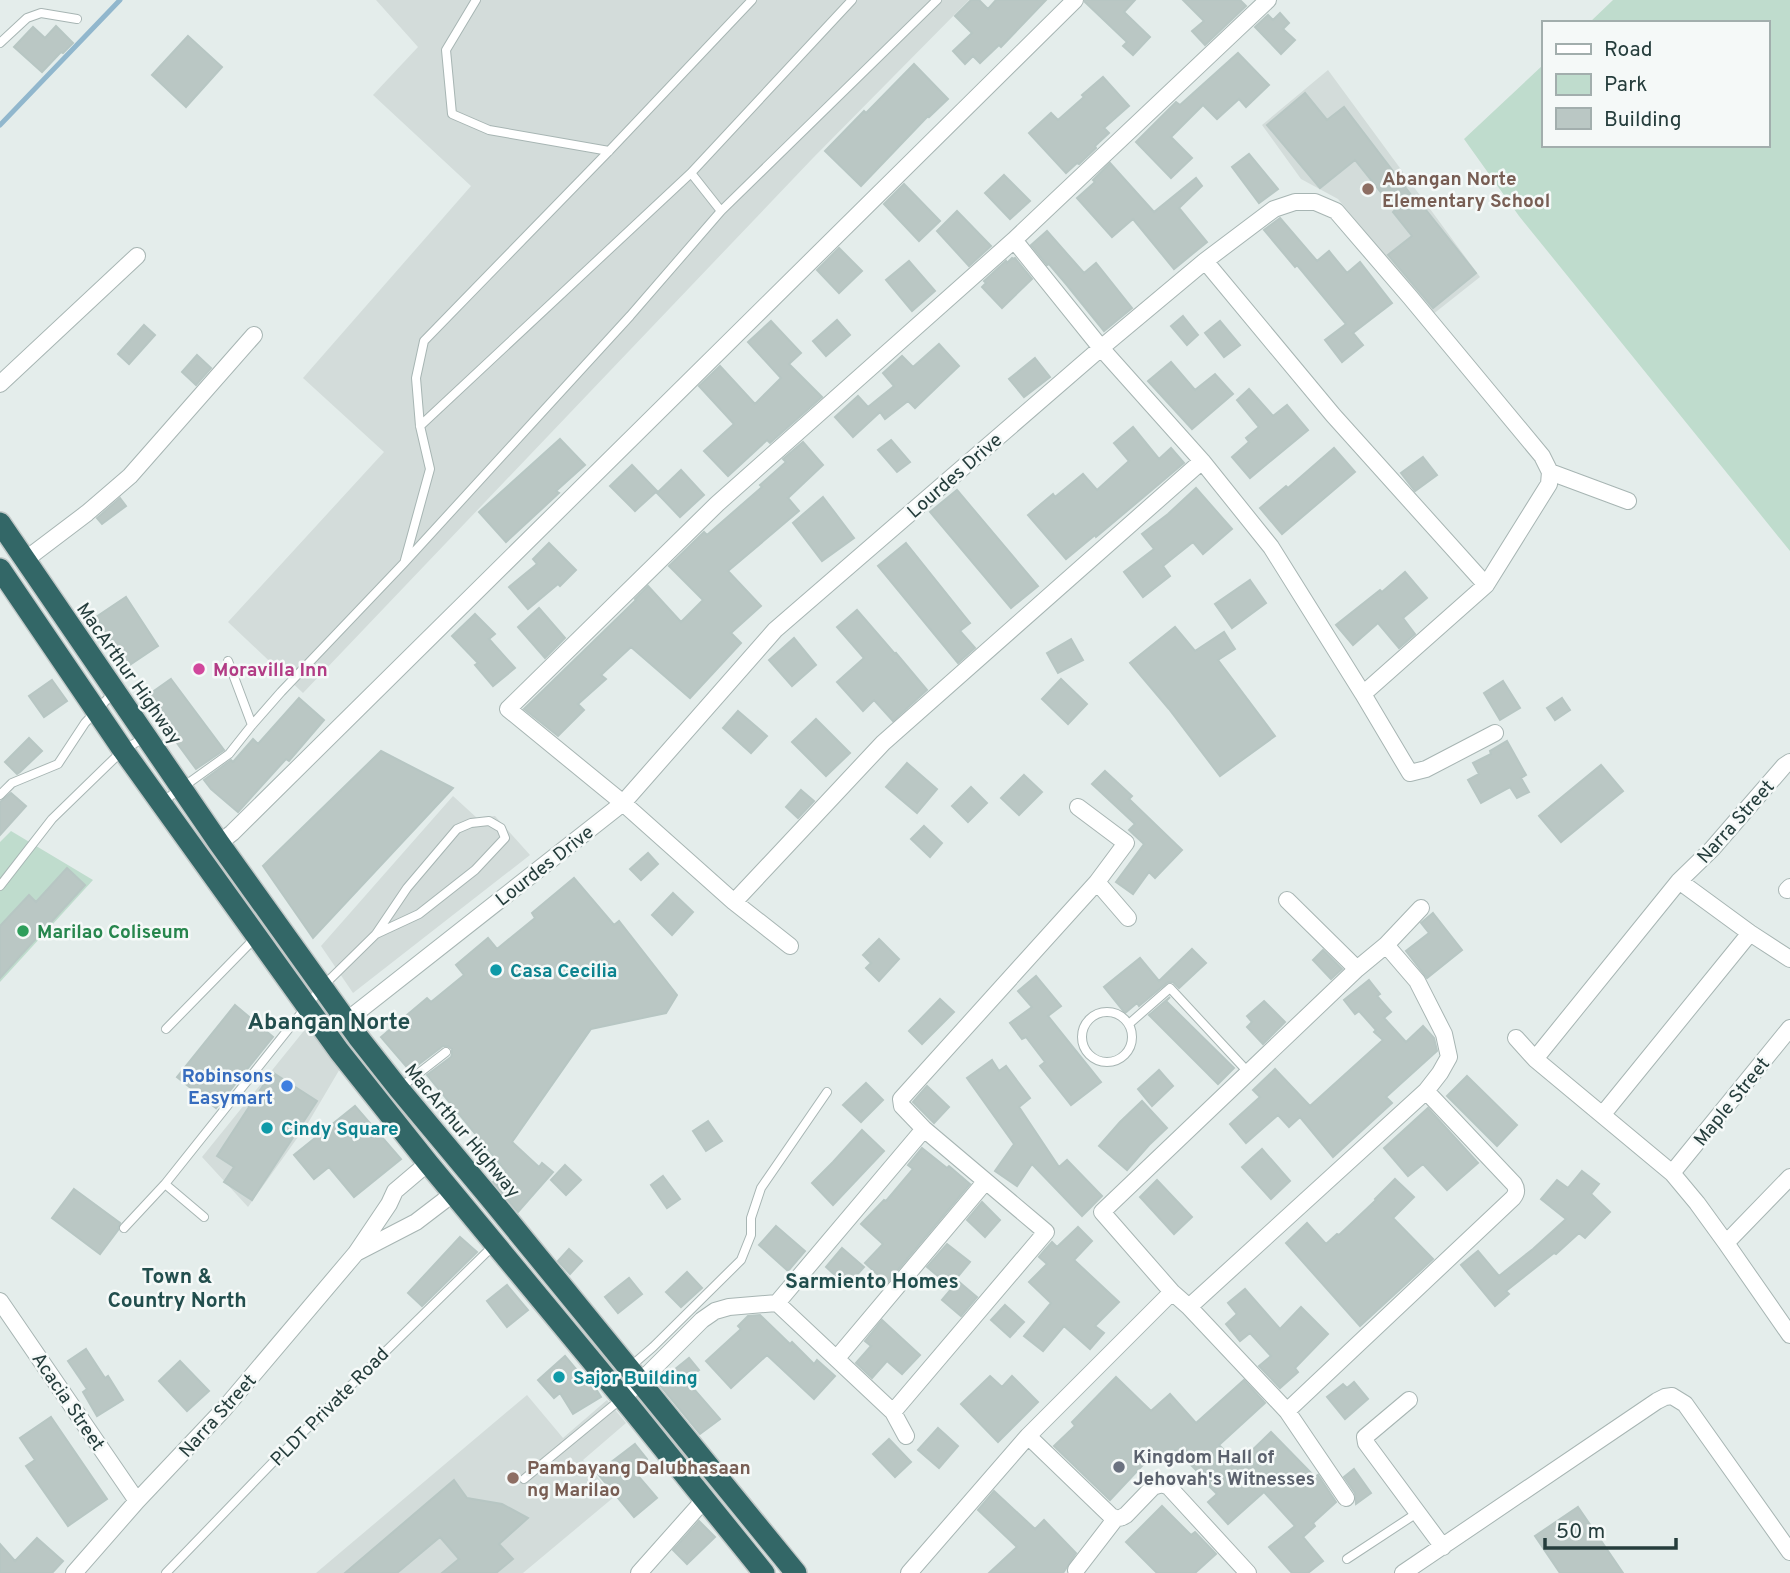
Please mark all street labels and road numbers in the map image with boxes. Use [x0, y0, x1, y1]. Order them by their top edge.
street label: Lourdes Drive [903, 429, 1008, 524]
street label: MacArthur Highway [70, 598, 186, 750]
street label: Narra Street [1693, 776, 1780, 869]
street label: Lourdes Drive [491, 821, 599, 912]
street label: Maple Street [1689, 1053, 1776, 1152]
street label: MacArthur Highway [398, 1059, 525, 1203]
street label: PLDT Private Road [266, 1343, 395, 1472]
street label: Acacia Street [26, 1348, 109, 1456]
street label: Narra Street [175, 1370, 262, 1463]

